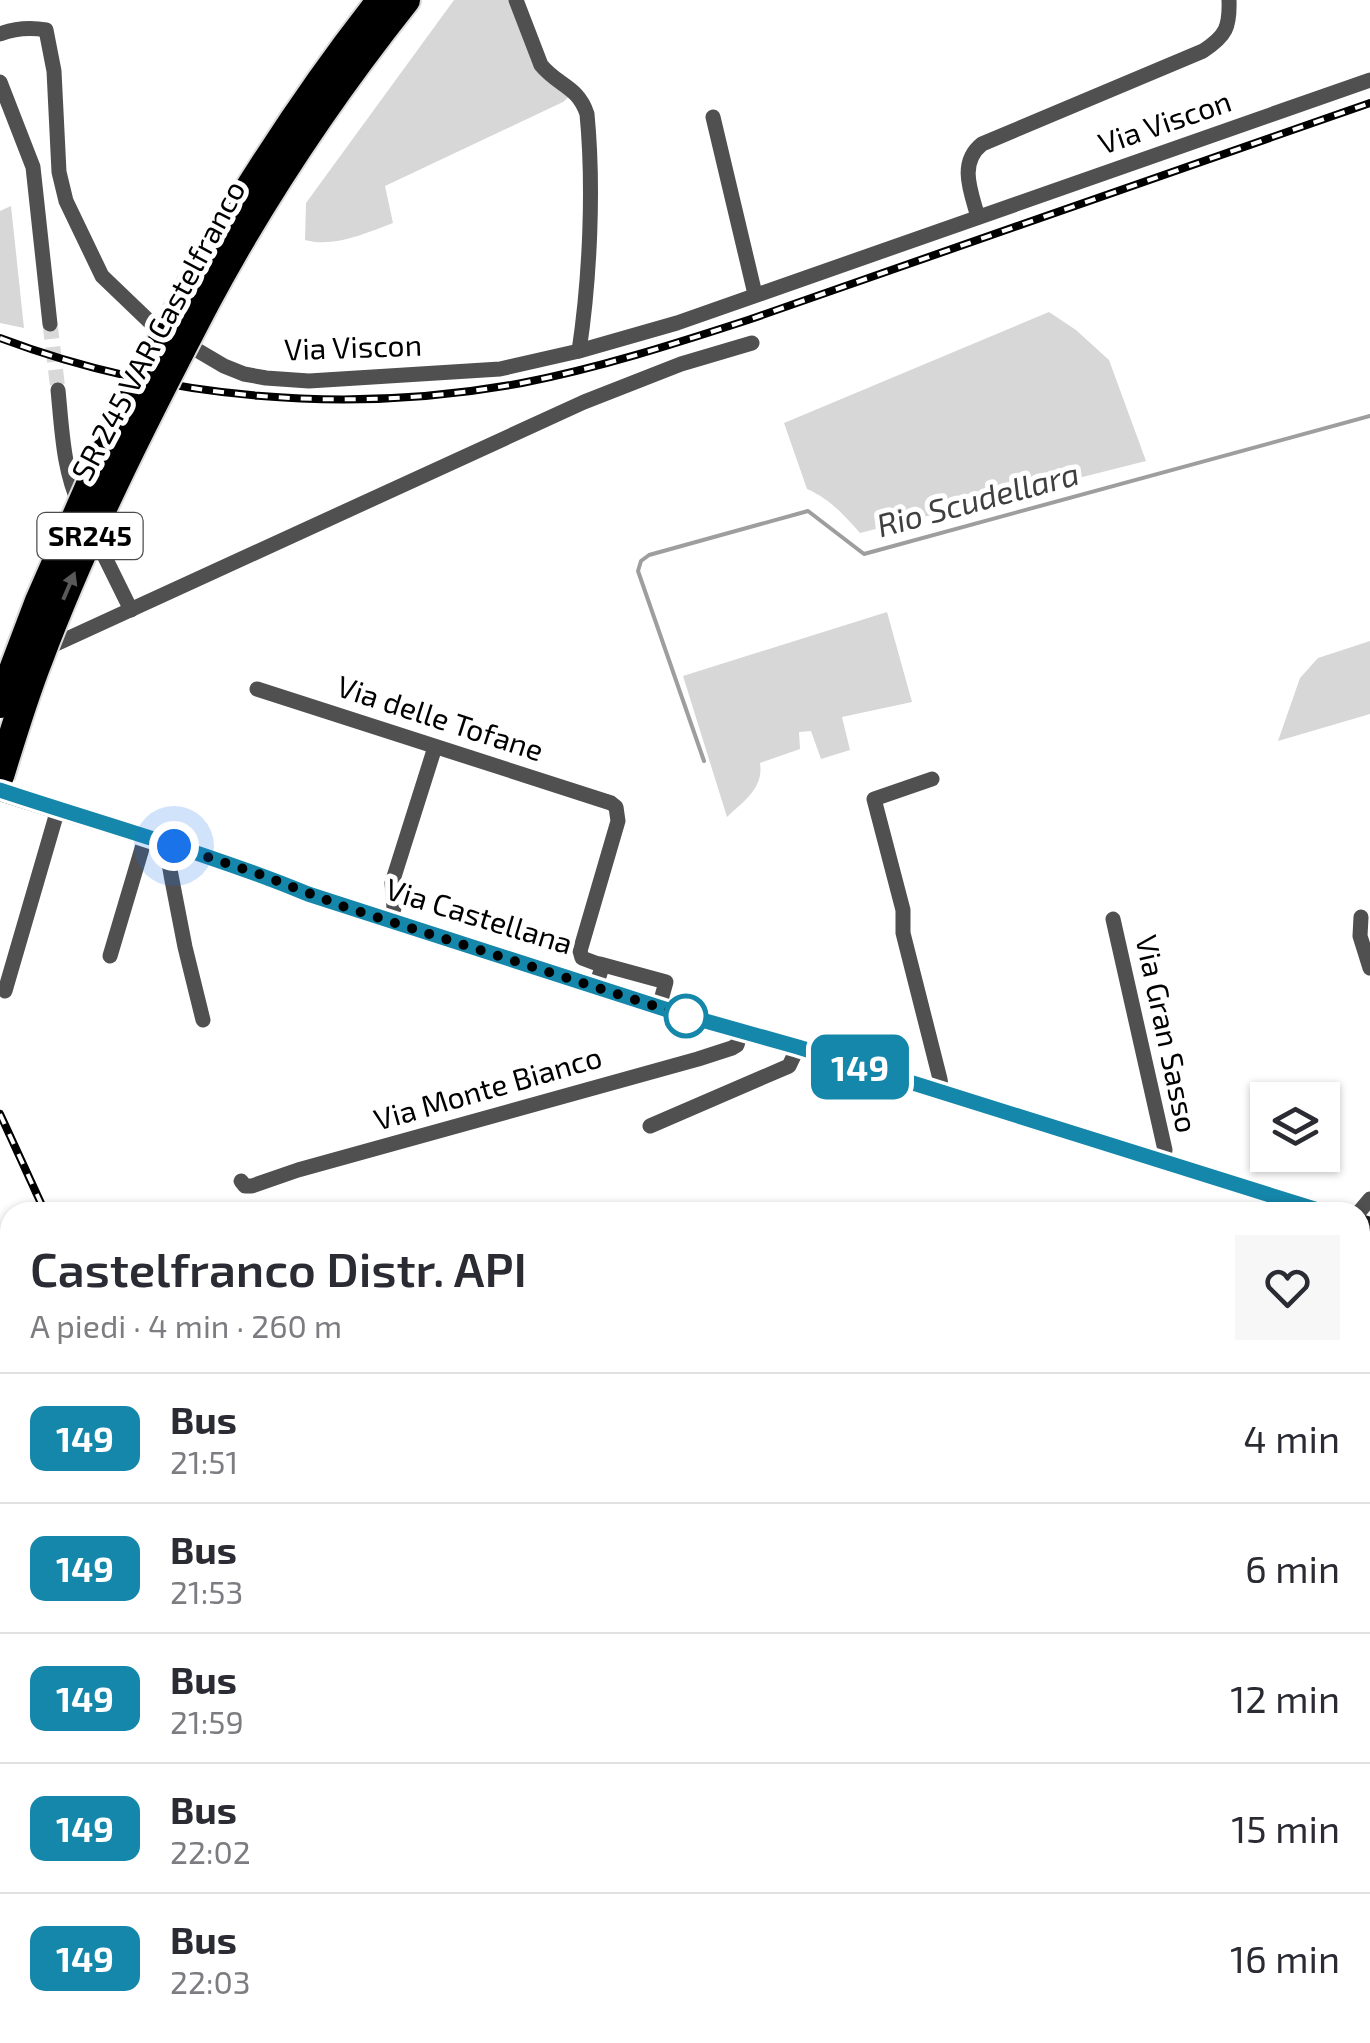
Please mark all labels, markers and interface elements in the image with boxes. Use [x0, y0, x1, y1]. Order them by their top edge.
street label: Via Viscon [1093, 82, 1235, 161]
street label: SR 245 VAR Castelfranco [63, 174, 252, 486]
street label: Via Viscon [283, 326, 423, 366]
water label: Rio Scudellara [872, 453, 1083, 543]
road number: SR245 [38, 513, 142, 559]
one-way arrow [61, 571, 77, 600]
street label: Via delle Tofane [333, 667, 548, 767]
your location [149, 821, 199, 871]
street label: Via Castellana [382, 870, 577, 961]
street label: Via Gran Sasso [1129, 931, 1206, 1136]
unlabelled marker [665, 995, 707, 1037]
line badge: 149 [802, 1034, 918, 1100]
street label: Via Monte Bianco [369, 1037, 606, 1137]
text: 149 [831, 1046, 889, 1088]
map controls [1250, 1082, 1340, 1172]
button: layers [1250, 1082, 1340, 1172]
button: heart [1235, 1235, 1340, 1340]
text: Castelfranco Distr. API [30, 1239, 527, 1297]
text: A piedi · 4 min · 260 m [30, 1306, 342, 1344]
text: Bus [170, 1396, 237, 1442]
text: 4 min [1243, 1415, 1340, 1461]
text: 149 [56, 1417, 114, 1459]
text: 21:51 [170, 1442, 238, 1480]
text: Bus [170, 1526, 237, 1572]
text: 6 min [1245, 1545, 1340, 1591]
text: 149 [56, 1547, 114, 1589]
text: 21:53 [170, 1572, 243, 1610]
text: Bus [170, 1656, 237, 1702]
text: 12 min [1230, 1675, 1340, 1721]
text: 149 [56, 1677, 114, 1719]
text: 21:59 [170, 1702, 244, 1740]
text: Bus [170, 1786, 237, 1832]
text: 15 min [1231, 1805, 1340, 1851]
text: 149 [56, 1807, 114, 1849]
text: 22:02 [170, 1832, 251, 1870]
text: Bus [170, 1916, 237, 1962]
text: 16 min [1230, 1935, 1340, 1981]
text: 149 [56, 1937, 114, 1979]
text: 22:03 [170, 1962, 251, 2000]

